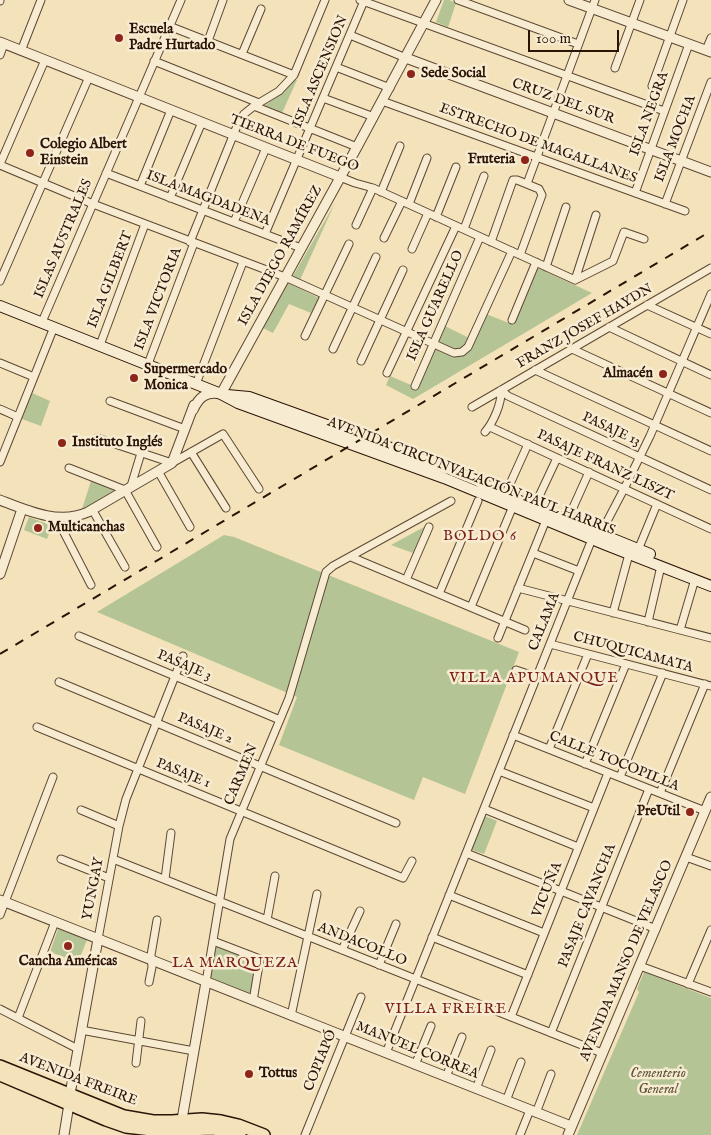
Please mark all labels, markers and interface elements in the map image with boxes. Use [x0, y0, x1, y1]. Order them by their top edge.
street label: ISLA ASCENSION [290, 13, 352, 131]
scale bar [531, 20, 622, 52]
place label: Escuela Padre Hurtado [129, 22, 215, 54]
text: 100 m [536, 29, 571, 48]
marker: Escuela Padre Hurtado [113, 32, 125, 44]
place label: Sede Social [421, 66, 486, 82]
marker: Sede Social [405, 68, 417, 80]
street label: ISLA NEGRA [627, 70, 673, 158]
street label: CRUZ DEL SUR [509, 76, 617, 128]
street label: ISLA MOCHA [652, 93, 700, 185]
street label: ESTRECHO DE MAGALLANES [437, 100, 639, 188]
street label: TIERRA DE FUEGO [227, 112, 361, 176]
place label: Colegio Albert Einstein [40, 137, 127, 170]
marker: Colegio Albert Einstein [24, 147, 36, 159]
place label: Fruteria [468, 152, 515, 168]
marker: Fruteria [519, 154, 531, 166]
street label: ISLA MAGDADENA [144, 168, 272, 230]
street label: ISLAS AUSTRALES [31, 177, 97, 301]
street label: ISLA DIEGO RAMÍREZ [235, 183, 327, 329]
street label: ISLA GILBERT [85, 229, 137, 331]
street label: ISLA VICTORIA [132, 245, 186, 353]
street label: ISLA GUARELLO [404, 248, 468, 364]
street label: FRANZ JOSEF HAYDN [514, 281, 656, 373]
place label: Supermercado Monica [144, 362, 227, 394]
place label: Almacén [603, 366, 653, 382]
marker: Almacén [657, 368, 669, 380]
marker: Supermercado Monica [128, 372, 140, 384]
street label: PASAJE 13 [579, 409, 643, 451]
street label: AVENIDA CIRCUNVALACIÓN PAUL HARRIS [325, 414, 617, 540]
street label: PASAJE FRANZ LISZT [534, 427, 676, 505]
place label: Instituto Inglés [72, 435, 163, 451]
marker: Instituto Inglés [56, 437, 68, 449]
place label: Multicanchas [48, 520, 125, 536]
marker: Multicanchas [32, 522, 44, 534]
district label: BOLDO 6 [442, 528, 518, 546]
street label: CALAMA [526, 590, 564, 654]
street label: CHUQUICAMATA [571, 629, 695, 677]
street label: PASAJE 3 [154, 647, 214, 685]
district label: VILLA APUMANQUE [447, 670, 621, 688]
street label: PASAJE 2 [175, 710, 235, 748]
street label: CALLE TOCOPILLA [547, 728, 681, 796]
street label: CARMEN [222, 742, 262, 808]
street label: PASAJE 1 [153, 755, 213, 793]
place label: PreUtil [637, 804, 680, 820]
marker: PreUtil [684, 806, 696, 818]
street label: PASAJE CAVANCHA [555, 842, 621, 970]
street label: YUNGAY [80, 856, 108, 922]
street label: AVENIDA MANSO DE VELASCO [577, 858, 677, 1064]
street label: VICUÑA [529, 860, 567, 920]
street label: ANDACOLLO [315, 919, 409, 971]
marker: Cancha Américas [62, 940, 74, 952]
place label: Cancha Américas [19, 954, 117, 970]
district label: LA MARQUEZA [171, 955, 299, 973]
district label: VILLA FREIRE [383, 1001, 509, 1019]
street label: MANUEL CORREA [353, 1019, 481, 1083]
street label: COPIAPÓ [301, 1028, 341, 1094]
street label: AVENIDA FREIRE [17, 1050, 139, 1110]
place label: Tottus [259, 1066, 297, 1082]
park label: Cementerio General [630, 1066, 686, 1098]
marker: Tottus [243, 1068, 255, 1080]

